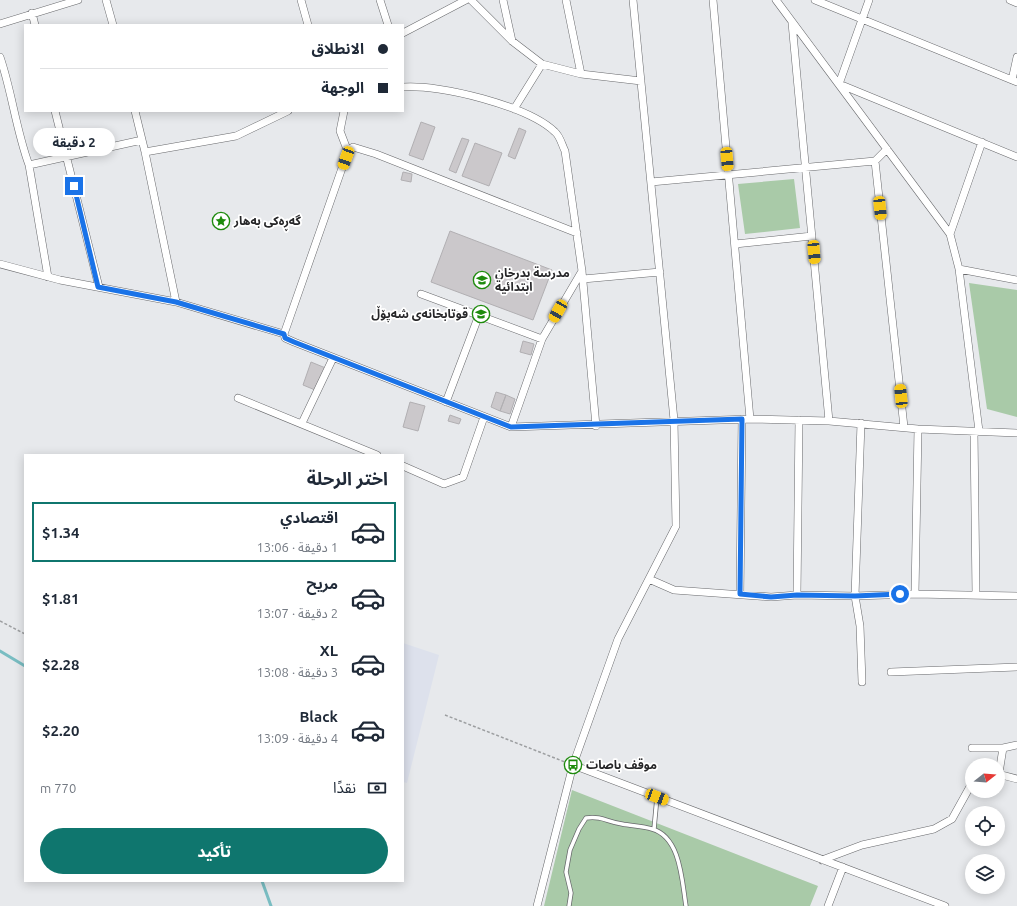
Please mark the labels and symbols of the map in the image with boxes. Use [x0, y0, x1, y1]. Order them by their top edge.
callout: 2 دقيقة [33, 128, 115, 156]
car [336, 145, 356, 171]
car [720, 147, 734, 171]
route end [65, 177, 83, 195]
car [873, 195, 887, 221]
place icon: گەڕەکی بەهار [211, 211, 231, 231]
place label: گەڕەکی بەهار [233, 214, 302, 232]
car [807, 240, 821, 264]
place label: مدرسة بدرخان ابتدائية [495, 266, 570, 294]
school or university icon: مدرسة بدرخان ابتدائية [472, 270, 492, 290]
car [547, 298, 569, 324]
school or university icon: قوتابخانەی شەپۆڵ [471, 304, 491, 324]
place label: قوتابخانەی شەپۆڵ [371, 305, 468, 323]
car [894, 383, 908, 409]
route start [891, 585, 909, 603]
bus stop icon: موقف باصات [563, 755, 583, 775]
place label: موقف باصات [586, 758, 657, 772]
north arrow [965, 758, 1005, 798]
car [644, 787, 670, 807]

